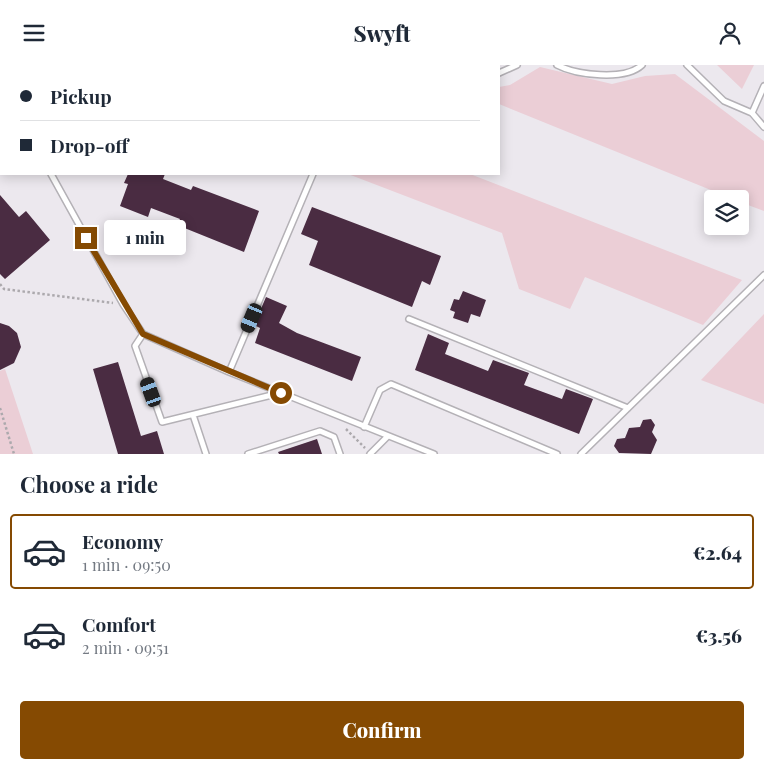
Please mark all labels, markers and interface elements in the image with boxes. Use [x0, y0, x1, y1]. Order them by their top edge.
text: Swyft [353, 18, 411, 48]
icon: menu [20, 19, 48, 47]
icon: person [716, 19, 744, 47]
text: Pickup [50, 83, 112, 109]
text: Drop-off [50, 132, 128, 158]
map controls [704, 190, 749, 235]
button: layers [704, 190, 749, 235]
callout: 1 min [104, 221, 186, 255]
route end [75, 227, 97, 249]
text: 1 min [125, 227, 165, 248]
car [239, 301, 264, 335]
car [138, 375, 163, 409]
route start [270, 382, 292, 404]
text: Choose a ride [20, 469, 158, 499]
text: Economy [82, 528, 163, 554]
icon: car [22, 529, 67, 574]
text: €2.64 [693, 539, 742, 565]
text: 1 min · 09:50 [82, 554, 171, 575]
text: Comfort [82, 611, 156, 637]
icon: car [22, 612, 67, 657]
text: €3.56 [695, 622, 742, 648]
text: 2 min · 09:51 [82, 637, 169, 658]
button: Confirm [20, 701, 744, 759]

